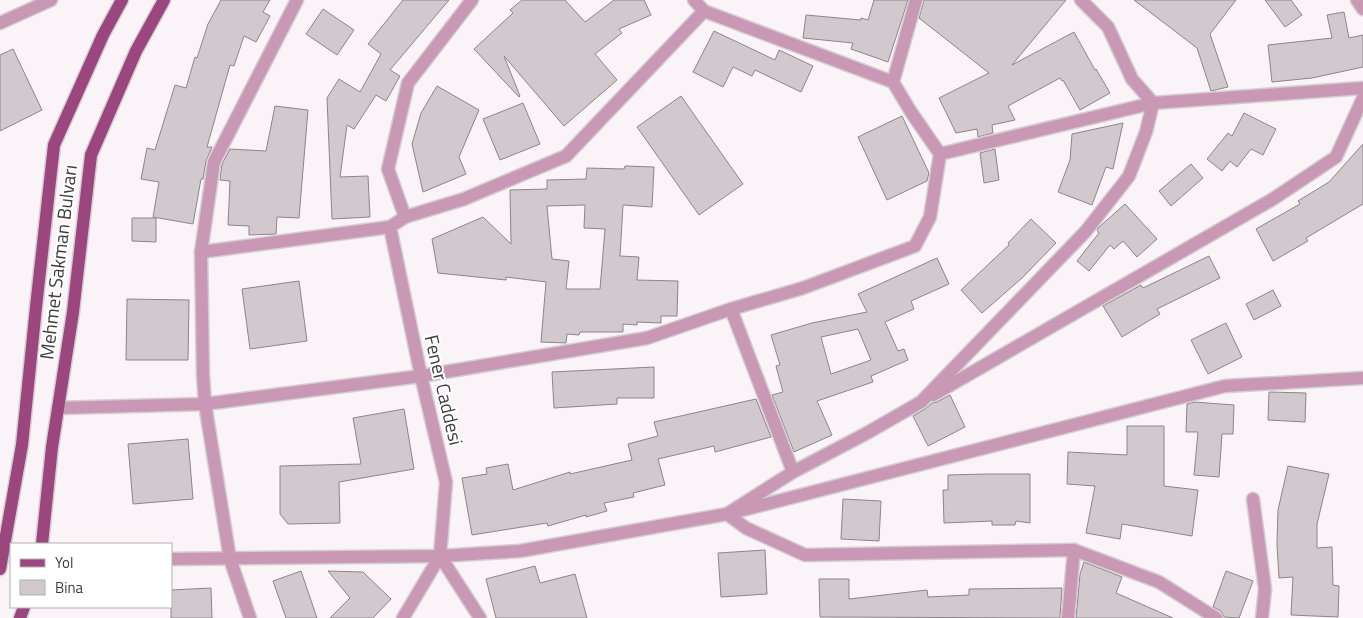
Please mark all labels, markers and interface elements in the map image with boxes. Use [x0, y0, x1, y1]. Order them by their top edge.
street label: Mehmet Sakman Bulvarı [31, 163, 84, 361]
street label: Fener Caddesi [418, 332, 471, 448]
legend [10, 543, 172, 608]
text: Yol [55, 551, 73, 574]
text: Bina [55, 576, 84, 599]

